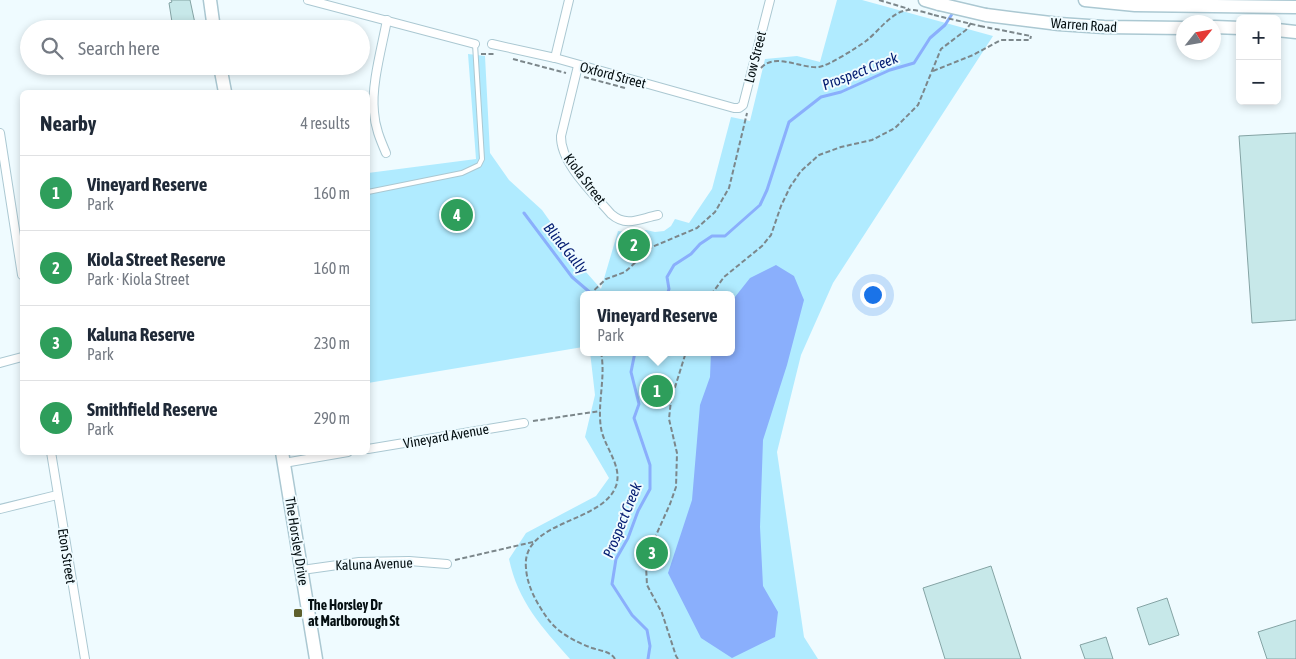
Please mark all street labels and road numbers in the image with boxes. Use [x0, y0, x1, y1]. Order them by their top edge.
street label: Warren Road [1050, 15, 1118, 35]
street label: Low Street [741, 29, 769, 85]
street label: Oxford Street [578, 59, 648, 91]
street label: Kiola Street [561, 150, 609, 208]
street label: Vineyard Avenue [402, 421, 490, 451]
street label: The Horsley Drive [282, 496, 312, 586]
street label: Eton Street [55, 527, 79, 585]
street label: Kaluna Avenue [335, 555, 413, 573]

